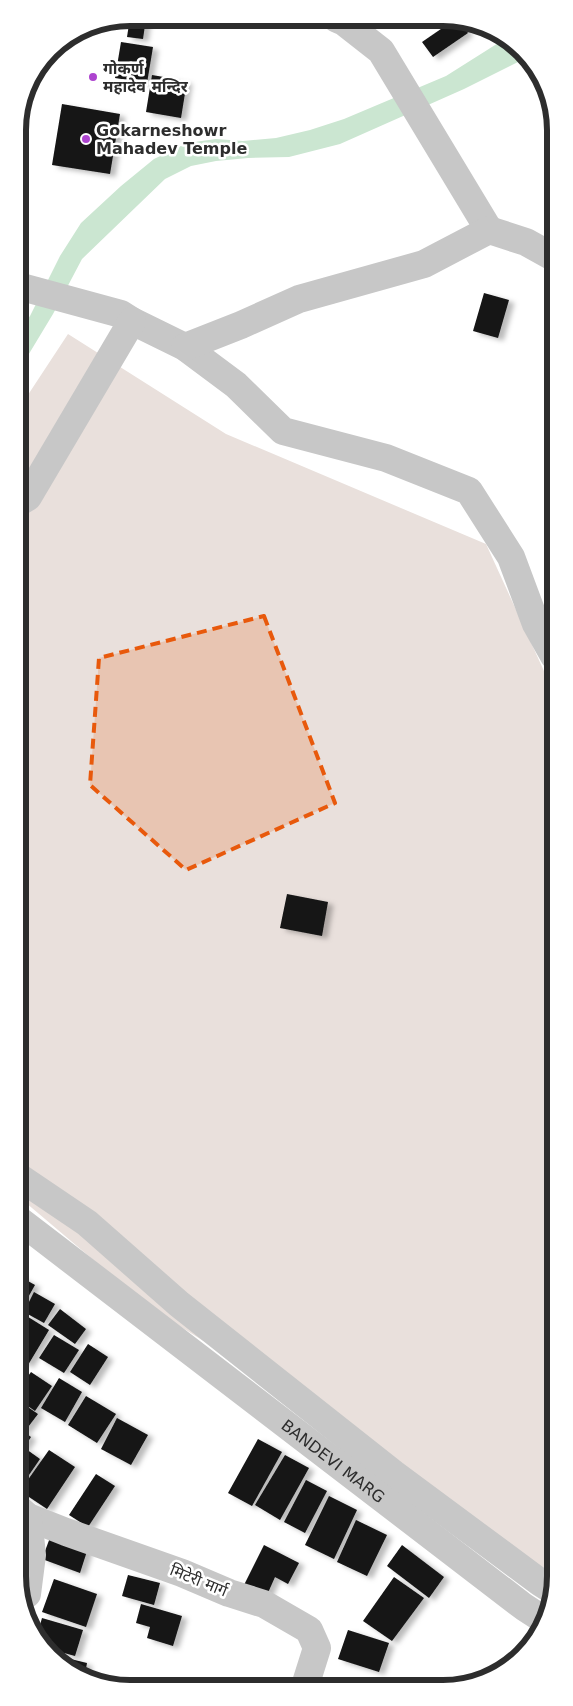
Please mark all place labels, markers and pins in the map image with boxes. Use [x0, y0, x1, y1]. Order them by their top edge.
place label: गोकर्ण महादेव मन्दिर [103, 59, 189, 96]
marker: गोकर्ण महादेव मन्दिर [87, 71, 99, 83]
place label: Gokarneshowr Mahadev Temple [96, 121, 247, 158]
marker: Gokarneshowr Mahadev Temple [80, 133, 92, 145]

